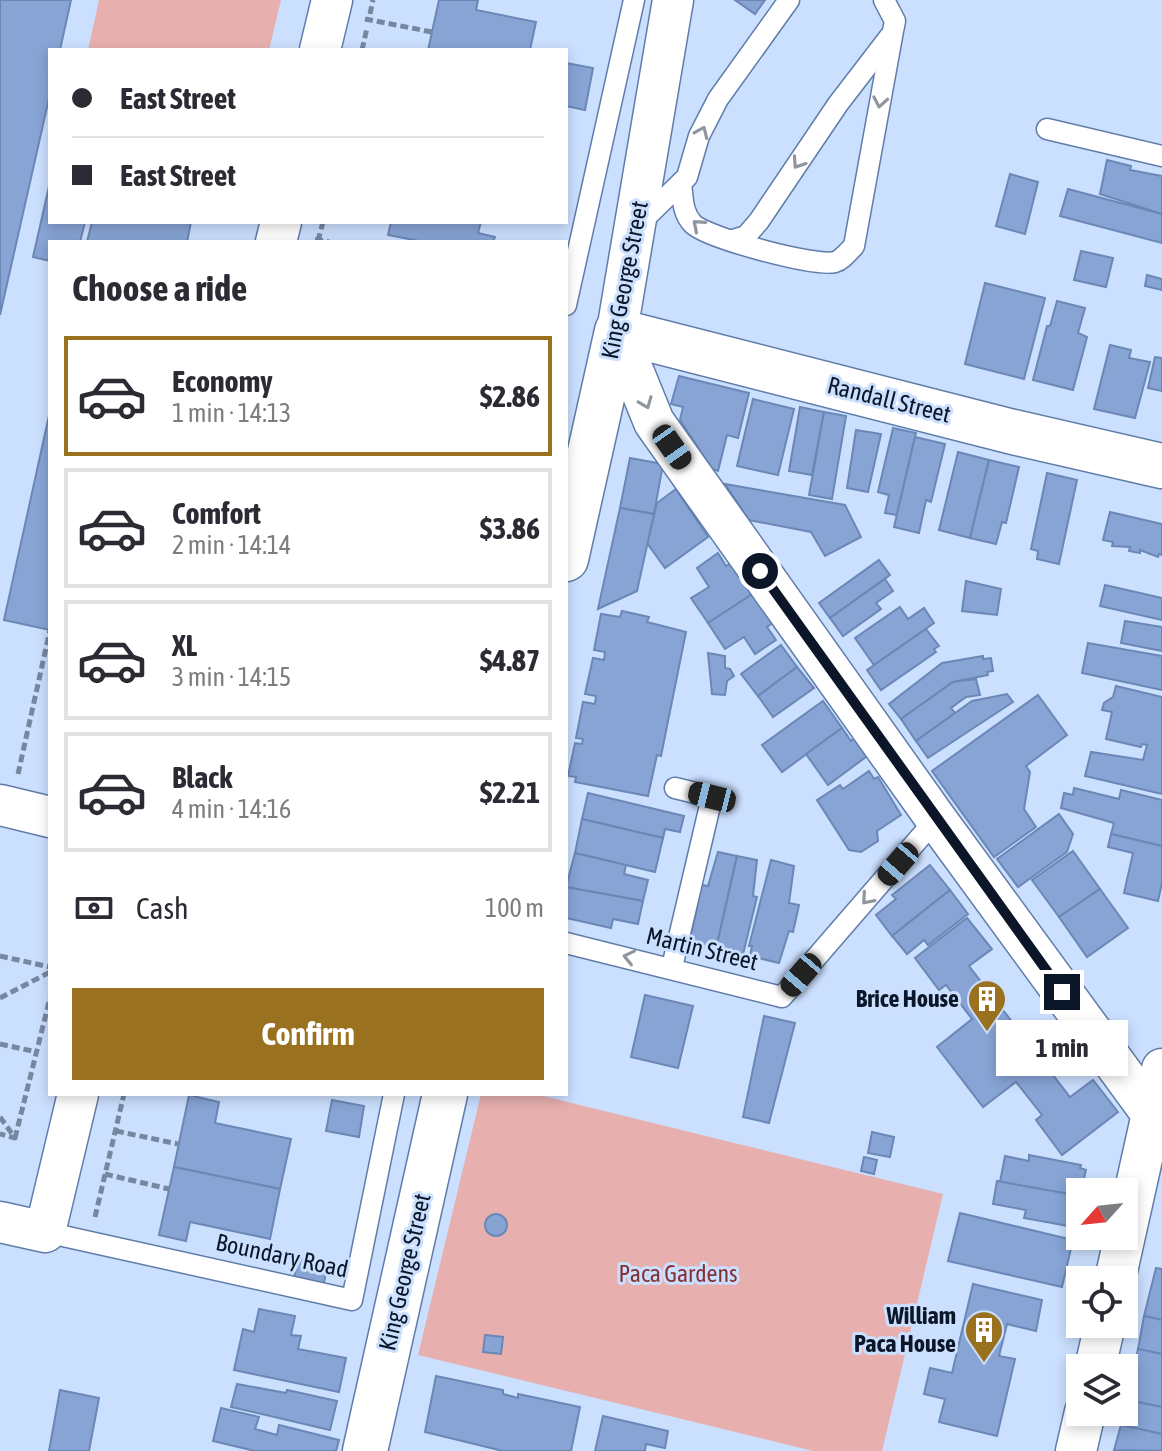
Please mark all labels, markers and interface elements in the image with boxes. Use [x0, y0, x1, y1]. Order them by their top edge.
text: East Street [120, 81, 236, 115]
one-way arrow [873, 95, 890, 108]
one-way arrow [692, 126, 708, 141]
one-way arrow [793, 154, 808, 168]
text: East Street [120, 158, 236, 192]
street label: King George Street [596, 199, 653, 361]
one-way arrow [693, 220, 708, 235]
text: Choose a ride [72, 267, 247, 309]
icon: car [76, 360, 148, 432]
text: Economy [172, 364, 273, 398]
street label: Randall Street [825, 371, 954, 428]
text: $2.86 [480, 379, 540, 413]
one-way arrow [637, 395, 653, 409]
text: 1 min · 14:13 [172, 398, 291, 428]
car [648, 420, 696, 474]
icon: car [76, 492, 148, 564]
text: Comfort [172, 496, 261, 530]
text: $3.86 [480, 511, 540, 545]
text: 2 min · 14:14 [172, 530, 291, 560]
route start [742, 553, 778, 589]
icon: car [76, 624, 148, 696]
text: XL [172, 628, 197, 662]
text: $4.87 [480, 643, 540, 677]
text: 3 min · 14:15 [172, 662, 291, 692]
icon: car [76, 756, 148, 828]
text: Black [172, 760, 232, 794]
text: $2.21 [480, 775, 540, 809]
car [686, 780, 738, 814]
text: 4 min · 14:16 [172, 794, 291, 824]
car [873, 838, 923, 890]
icon: cash [72, 886, 116, 930]
one-way arrow [862, 890, 877, 905]
text: Cash [136, 891, 189, 925]
text: 100 m [485, 893, 544, 923]
street label: Martin Street [643, 922, 761, 975]
car [776, 949, 826, 1001]
one-way arrow [622, 950, 636, 967]
route end [1044, 974, 1080, 1010]
building icon: Brice House [966, 978, 1008, 1033]
place label: Brice House [856, 985, 959, 1012]
button: Confirm [72, 988, 544, 1080]
callout: 1 min [996, 1020, 1128, 1076]
text: 1 min [1035, 1033, 1089, 1063]
north arrow [1066, 1178, 1138, 1250]
map controls [1066, 1178, 1138, 1426]
street label: King George Street [373, 1191, 436, 1353]
street label: Boundary Road [214, 1228, 351, 1283]
park label: Paca Gardens [618, 1260, 738, 1287]
button: locate [1066, 1266, 1138, 1338]
place label: William Paca House [854, 1302, 956, 1357]
building icon: William Paca House [963, 1309, 1005, 1364]
button: layers [1066, 1354, 1138, 1426]

